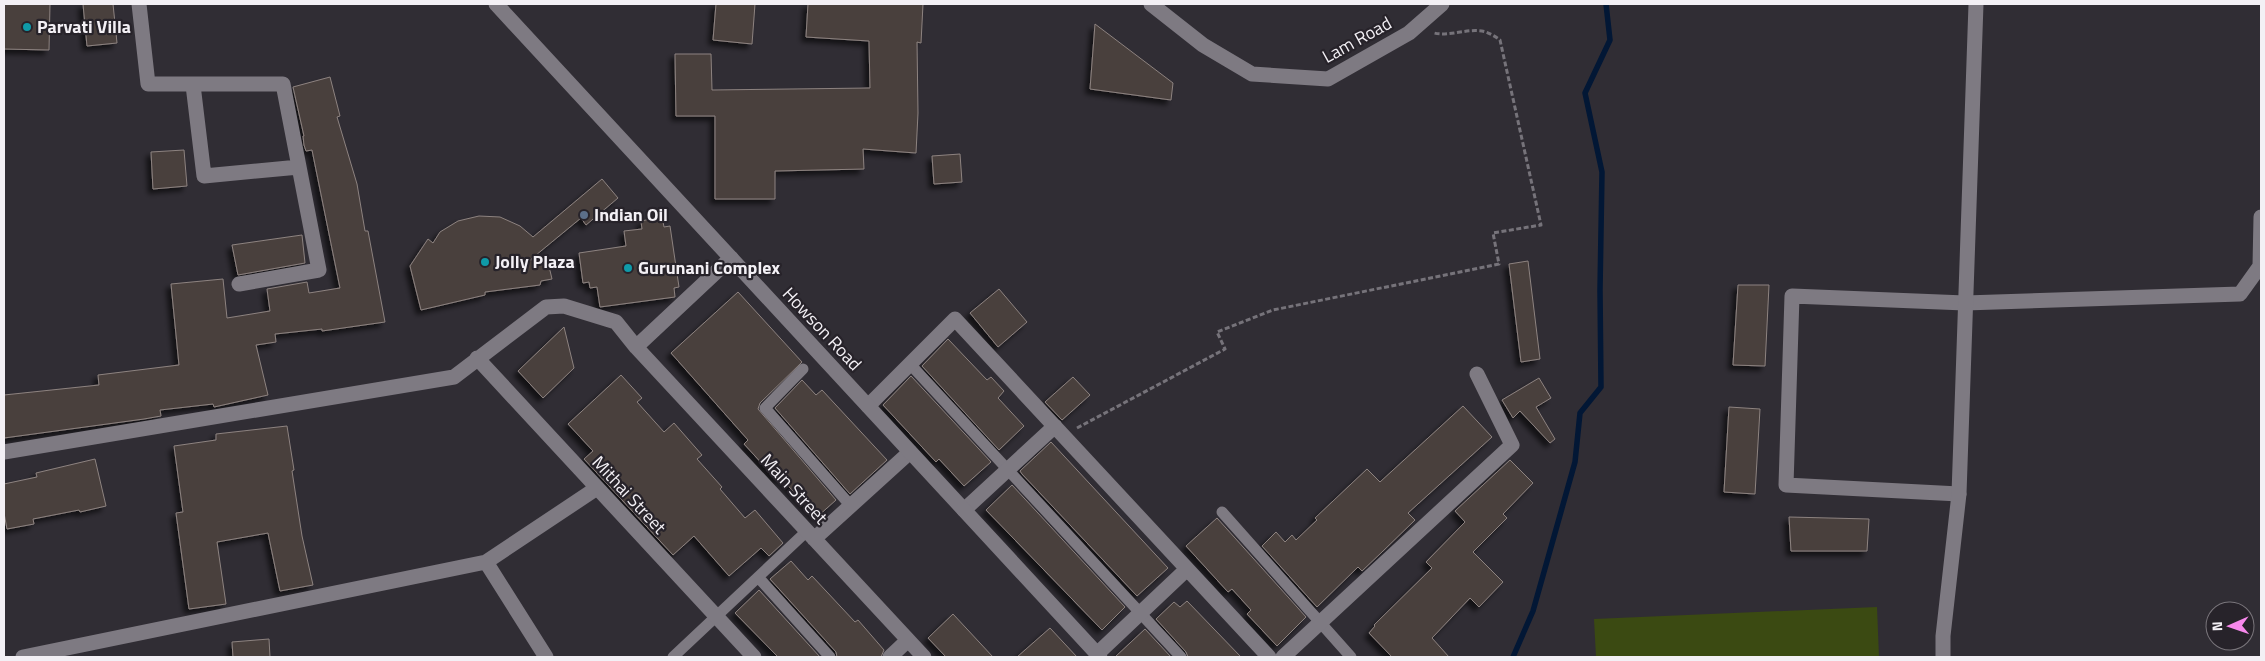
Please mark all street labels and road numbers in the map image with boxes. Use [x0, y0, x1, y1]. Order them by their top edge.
street label: Lam Road [1317, 9, 1396, 70]
street label: Howson Road [776, 281, 868, 376]
street label: Main Street [754, 447, 835, 531]
street label: Mithai Street [586, 449, 673, 540]

